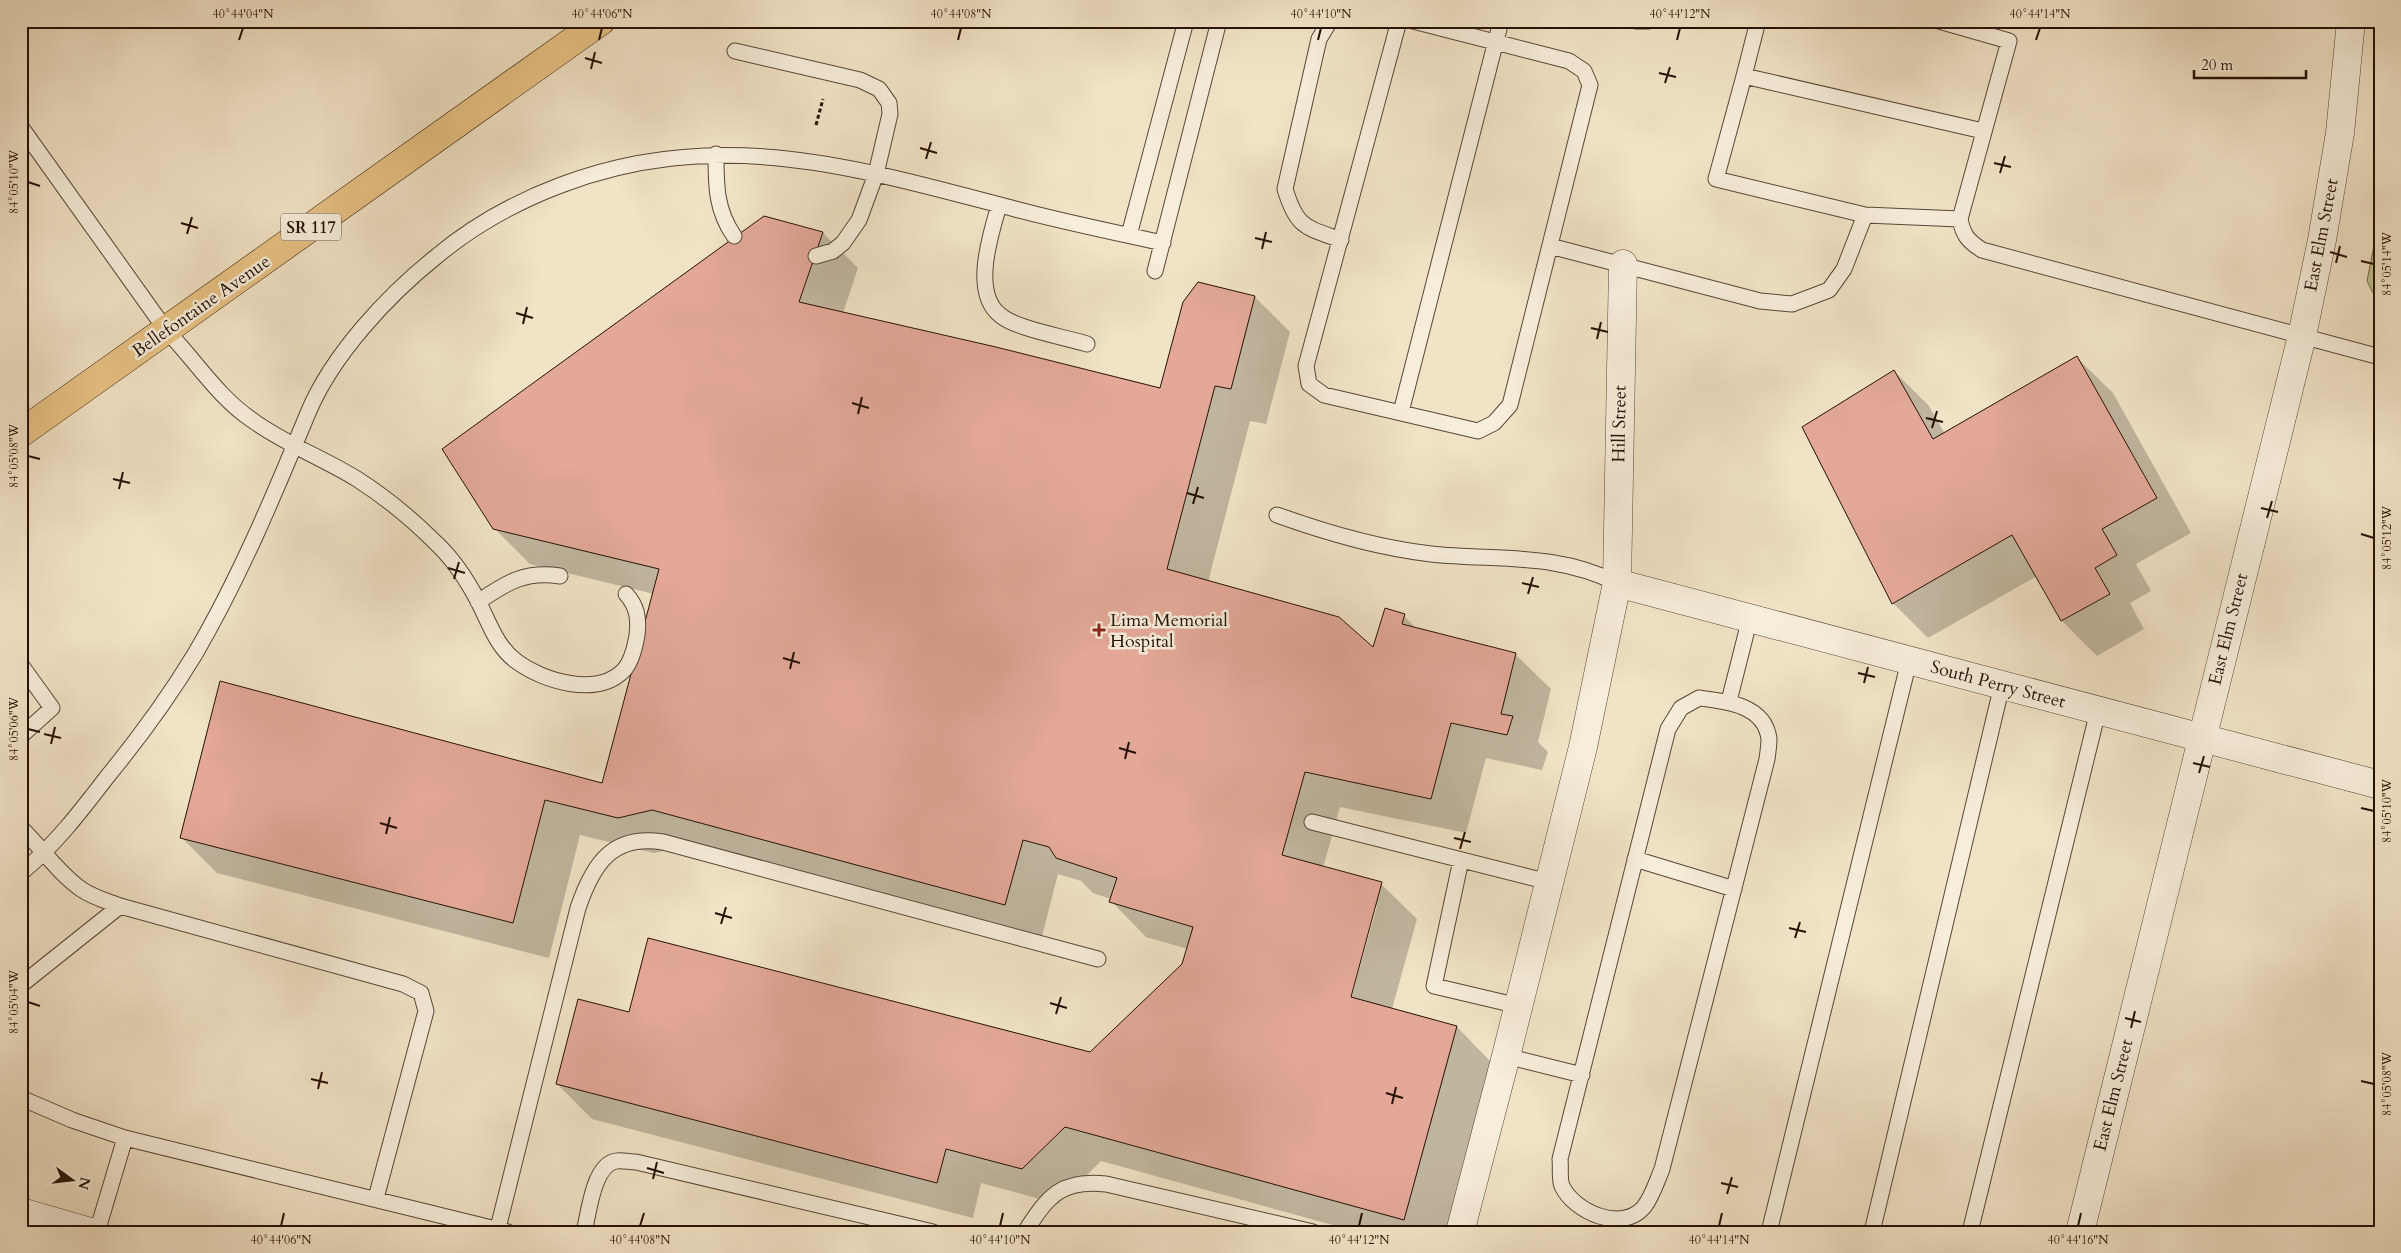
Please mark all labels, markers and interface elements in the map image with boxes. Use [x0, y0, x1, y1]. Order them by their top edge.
text: 40°44'04"N [213, 6, 274, 22]
text: 40°44'06"N [572, 6, 633, 22]
text: 40°44'08"N [931, 6, 992, 22]
text: 40°44'10"N [1291, 6, 1352, 22]
text: 40°44'12"N [1650, 6, 1711, 22]
text: 40°44'14"N [2010, 6, 2071, 22]
scale bar [2194, 48, 2306, 80]
text: 20 m [2201, 55, 2233, 75]
text: 84°05'10"W [6, 149, 22, 214]
street label: East Elm Street [2298, 176, 2345, 294]
road number: SR 117 [281, 213, 341, 240]
text: 84°05'14"W [2379, 231, 2395, 296]
street label: Bellefontaine Avenue [127, 249, 275, 363]
street label: Hill Street [1606, 385, 1633, 463]
text: 84°05'08"W [6, 423, 22, 488]
text: 84°05'12"W [2379, 505, 2395, 570]
street label: East Elm Street [2203, 570, 2255, 688]
place label: Lima Memorial Hospital [1110, 608, 1228, 654]
marker: Lima Memorial Hospital [1092, 623, 1106, 637]
street label: South Perry Street [1928, 654, 2068, 715]
text: 84°05'06"W [6, 696, 22, 761]
text: 84°05'10"W [2379, 778, 2395, 843]
text: 84°05'04"W [6, 969, 22, 1034]
street label: East Elm Street [2088, 1036, 2140, 1154]
text: 84°05'08"W [2379, 1051, 2395, 1116]
north arrow [48, 1156, 98, 1206]
text: N [73, 1175, 95, 1192]
text: 40°44'06"N [251, 1232, 312, 1248]
text: 40°44'08"N [610, 1232, 671, 1248]
text: 40°44'10"N [970, 1232, 1031, 1248]
text: 40°44'12"N [1329, 1232, 1390, 1248]
text: 40°44'14"N [1689, 1232, 1750, 1248]
text: 40°44'16"N [2048, 1232, 2109, 1248]

